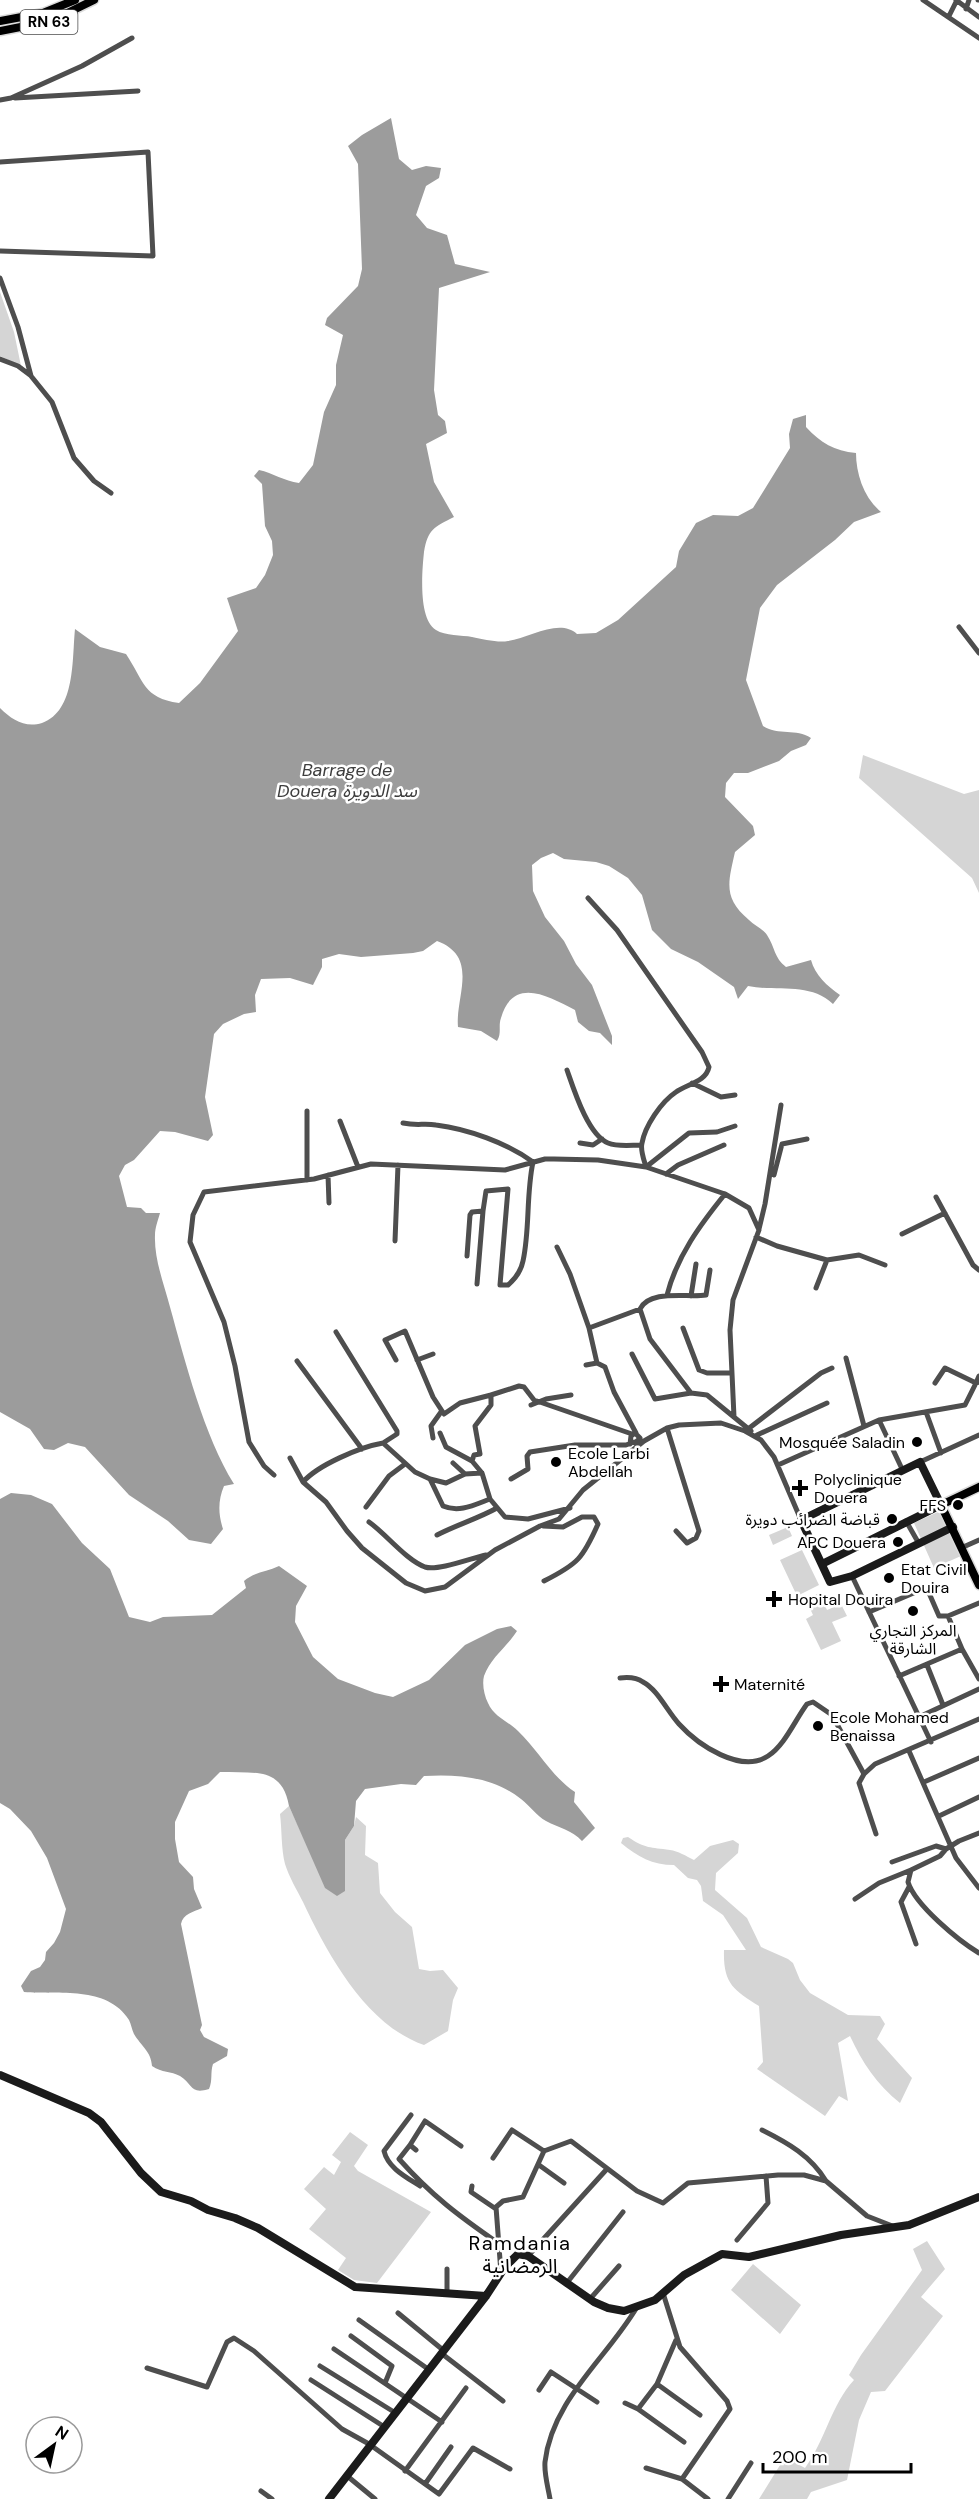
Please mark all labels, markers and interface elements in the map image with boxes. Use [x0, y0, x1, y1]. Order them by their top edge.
road number: RN 63 [20, 10, 78, 34]
water label: Barrage de Douera سد الدويرة [277, 758, 418, 803]
place label: Mosquée Saladin [779, 1432, 905, 1453]
marker: Mosquée Saladin [910, 1435, 924, 1449]
place label: Ecole Larbi Abdellah [568, 1443, 650, 1482]
marker: Ecole Larbi Abdellah [549, 1455, 563, 1469]
place label: Polyclinique Douera [814, 1469, 902, 1508]
marker: Polyclinique Douera [791, 1479, 809, 1497]
place label: FFS [920, 1495, 946, 1516]
marker: FFS [951, 1498, 965, 1512]
place label: قباضة الضرائب دويرة [746, 1509, 880, 1530]
marker: قباضة الضرائب دويرة [885, 1512, 899, 1526]
place label: APC Douera [797, 1532, 886, 1553]
marker: APC Douera [891, 1535, 905, 1549]
place label: Etat Civil Douira [901, 1559, 966, 1598]
marker: Etat Civil Douira [882, 1571, 896, 1585]
place label: Hopital Douira [788, 1589, 893, 1610]
marker: Hopital Douira [765, 1590, 783, 1608]
marker: المركز التجاري الشارقة [906, 1604, 920, 1618]
place label: المركز التجاري الشارقة [870, 1620, 956, 1659]
place label: Maternité [734, 1674, 805, 1695]
marker: Maternité [712, 1675, 730, 1693]
place label: Ecole Mohamed Benaissa [830, 1707, 949, 1746]
marker: Ecole Mohamed Benaissa [811, 1719, 825, 1733]
district label: Ramdania الرمضانية [469, 2230, 571, 2279]
north arrow [24, 2415, 84, 2475]
text: N [51, 2421, 73, 2445]
scale bar [763, 2436, 912, 2474]
text: 200 m [772, 2445, 828, 2469]

